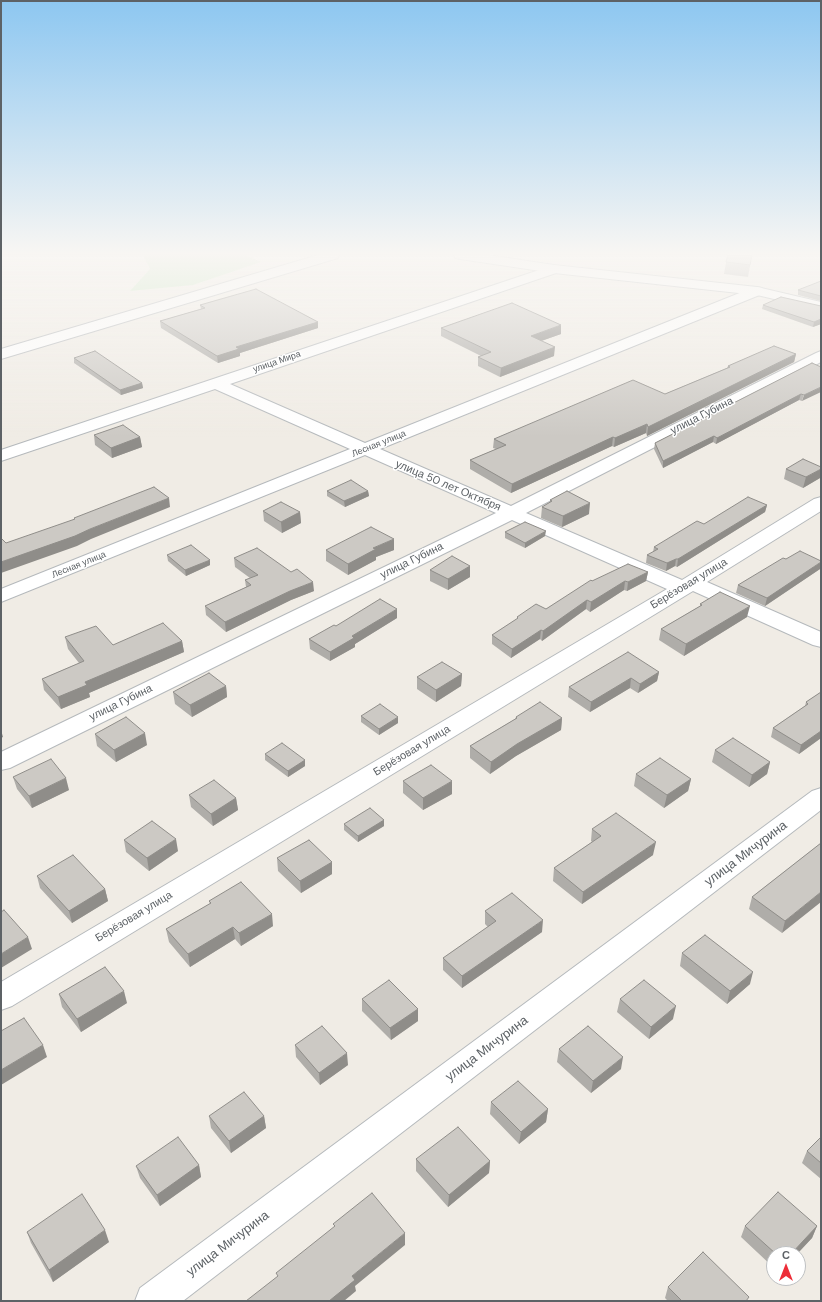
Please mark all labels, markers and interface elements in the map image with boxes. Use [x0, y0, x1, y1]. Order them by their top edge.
street label: улица Мира [252, 349, 302, 375]
street label: улица Губина [668, 395, 736, 437]
street label: Лесная улица [350, 428, 408, 460]
street label: улица 50 лет Октября [393, 458, 503, 514]
street label: улица Губина [378, 540, 446, 582]
street label: Лесная улица [50, 549, 108, 581]
street label: Берёзовая улица [648, 556, 730, 612]
street label: улица Губина [87, 682, 155, 724]
street label: Берёзовая улица [371, 723, 453, 779]
street label: улица Мичурина [702, 818, 790, 890]
street label: Берёзовая улица [93, 889, 175, 945]
street label: улица Мичурина [443, 1013, 531, 1085]
street label: улица Мичурина [184, 1208, 272, 1280]
north arrow [766, 1246, 806, 1286]
text: С [782, 1248, 790, 1262]

